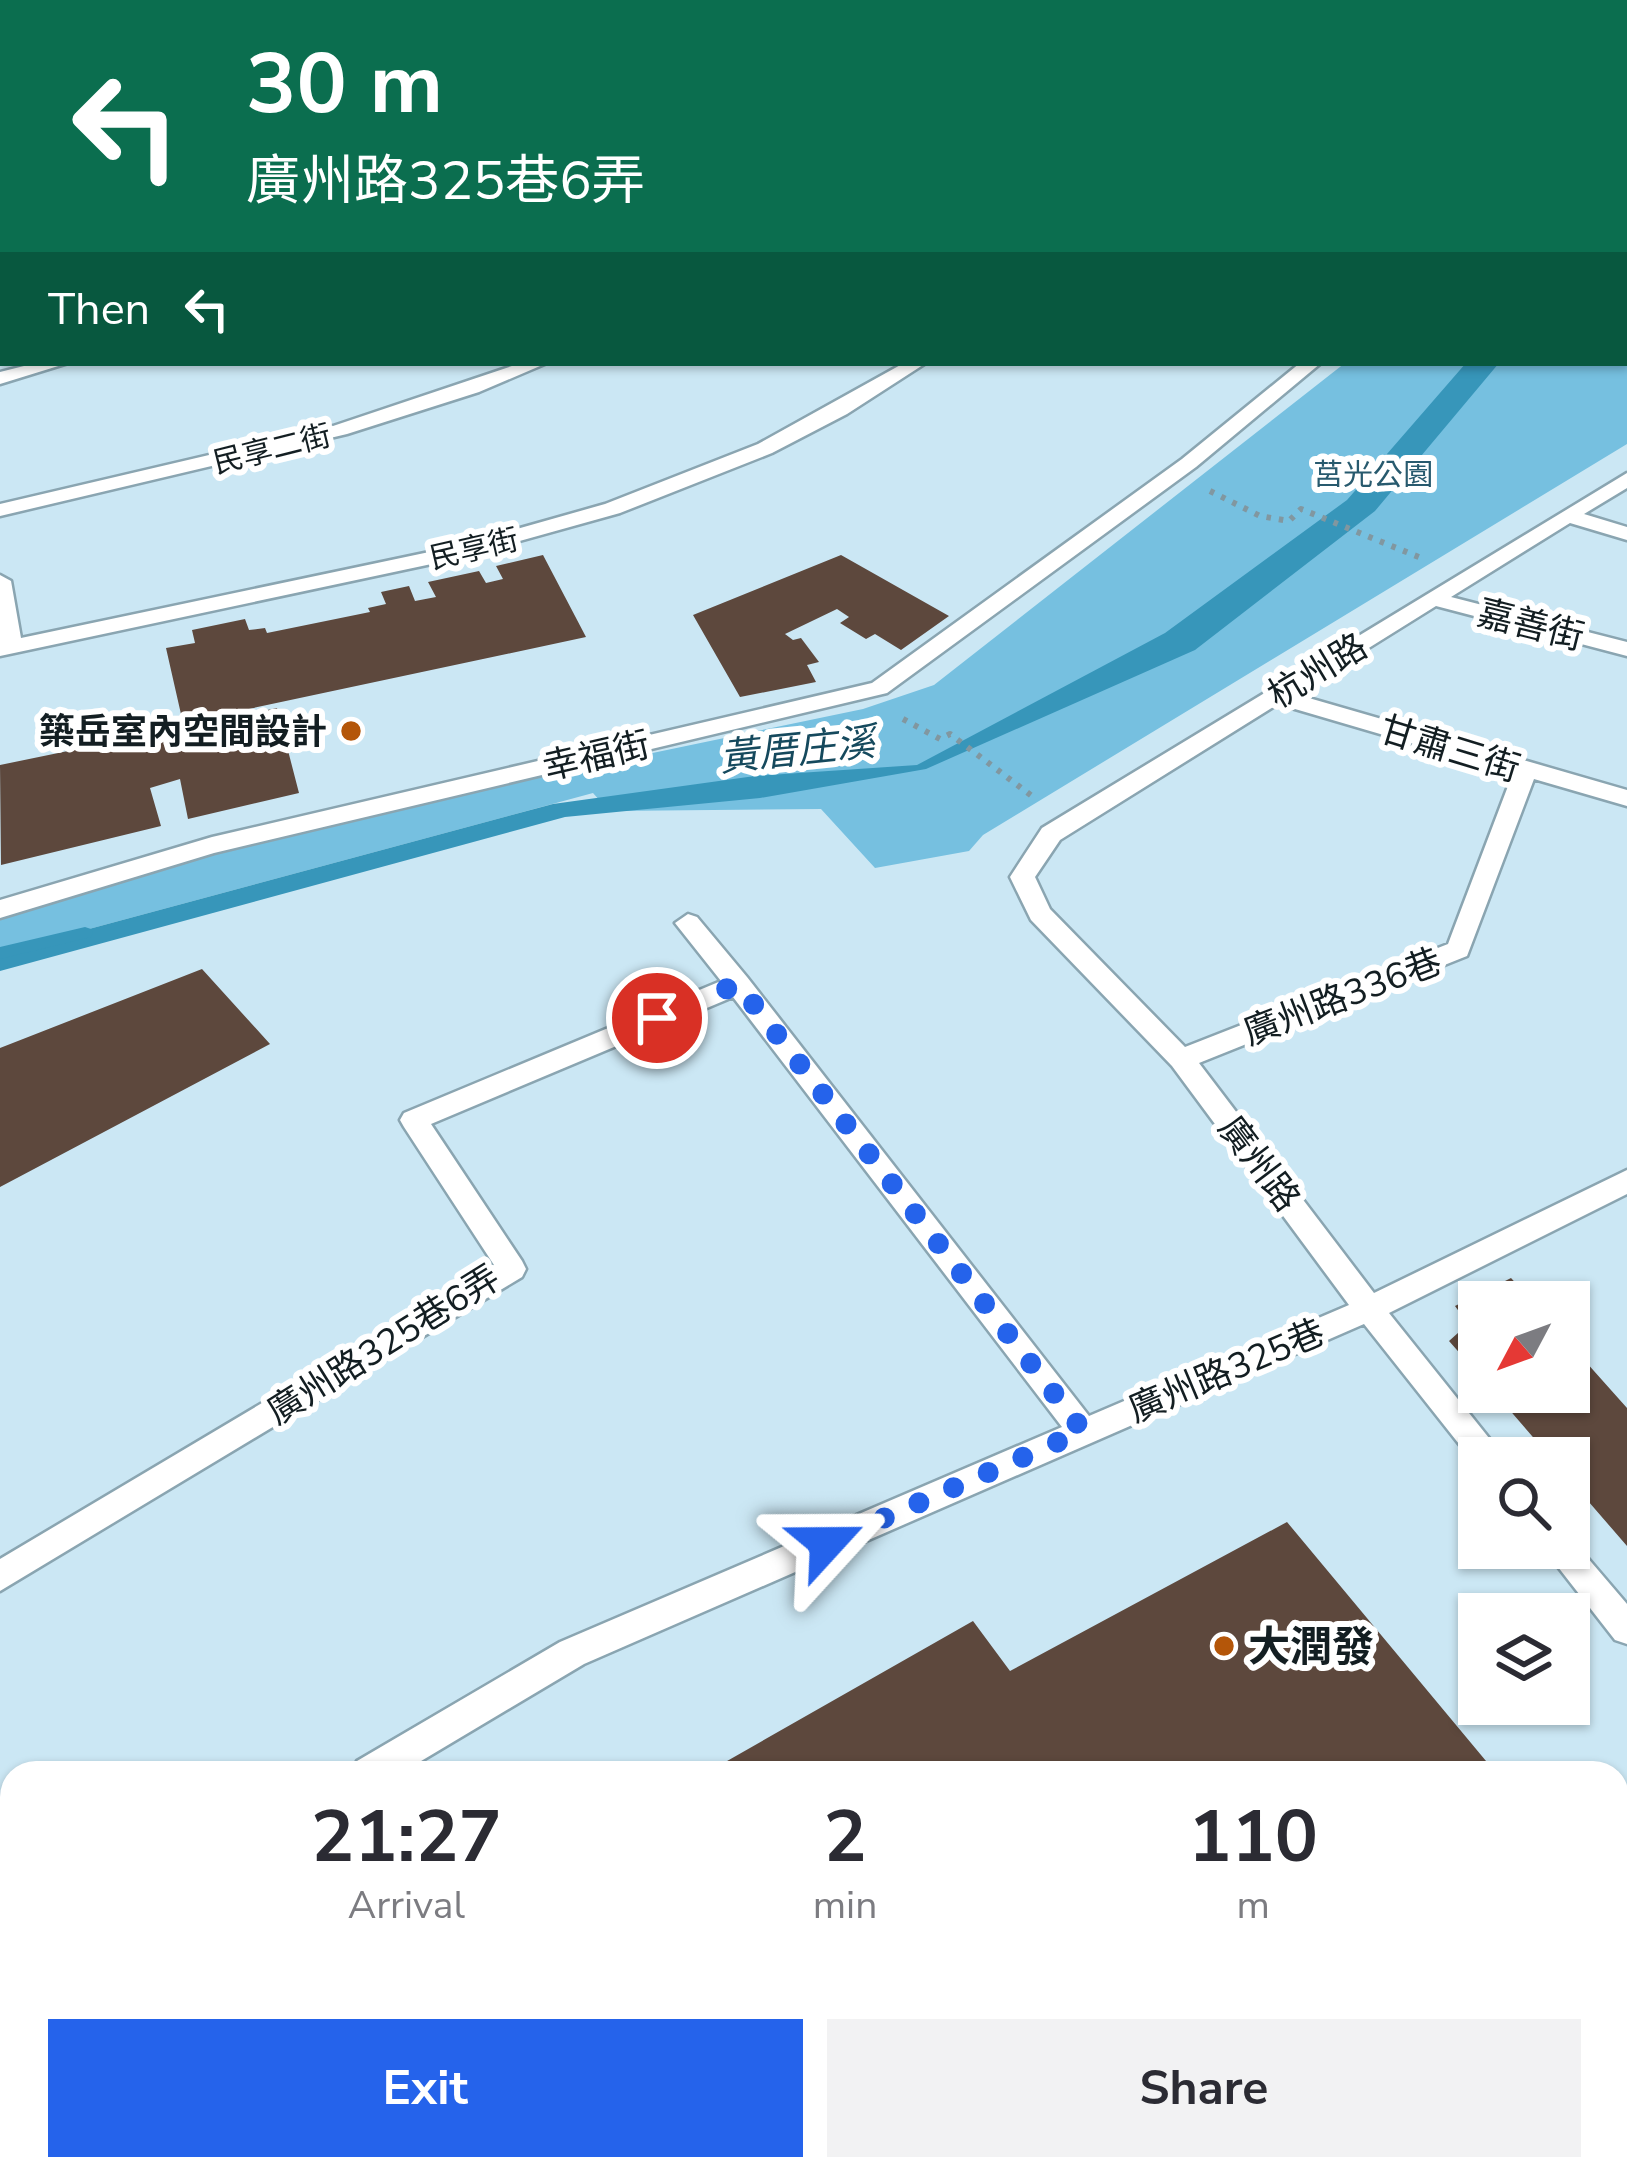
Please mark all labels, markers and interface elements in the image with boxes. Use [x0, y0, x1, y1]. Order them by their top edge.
text: 30 m [246, 27, 443, 142]
icon: left [48, 48, 204, 204]
text: 廣州路325巷6弄 [246, 144, 646, 218]
icon: left [174, 276, 240, 342]
text: Then [48, 279, 150, 340]
street label: 民享二街 [209, 415, 335, 484]
park label: 莒光公園 [1313, 455, 1433, 496]
street label: 民享街 [426, 519, 523, 580]
street label: 嘉善街 [1472, 589, 1589, 662]
street label: 杭州路 [1259, 622, 1377, 720]
street label: 甘肅三街 [1374, 705, 1526, 794]
place label: 築岳室內空間設計 [39, 708, 327, 757]
water label: 黃厝庄溪 [717, 715, 882, 785]
marker: 築岳室內空間設計 [338, 718, 364, 744]
street label: 幸福街 [538, 720, 654, 792]
street label: 廣州路336巷 [1236, 937, 1449, 1058]
pin [606, 967, 708, 1069]
icon: arrive [624, 985, 690, 1051]
street label: 廣州路 [1207, 1106, 1311, 1222]
street label: 廣州路325巷6弄 [258, 1254, 510, 1437]
north arrow [1458, 1281, 1590, 1413]
map controls [1458, 1281, 1590, 1725]
street label: 廣州路325巷 [1121, 1308, 1332, 1435]
button: search [1458, 1437, 1590, 1569]
position arrow [764, 1480, 890, 1606]
button: layers [1458, 1593, 1590, 1725]
place label: 大潤發 [1248, 1619, 1374, 1676]
marker: 大潤發 [1211, 1633, 1237, 1659]
text: 21:27 [311, 1788, 502, 1886]
text: 2 [823, 1788, 867, 1886]
text: 110 [1188, 1788, 1318, 1886]
text: Arrival [348, 1879, 465, 1932]
text: min [813, 1879, 877, 1932]
text: m [1236, 1879, 1270, 1932]
button: Exit [48, 2019, 803, 2157]
button: Share [827, 2019, 1581, 2157]

